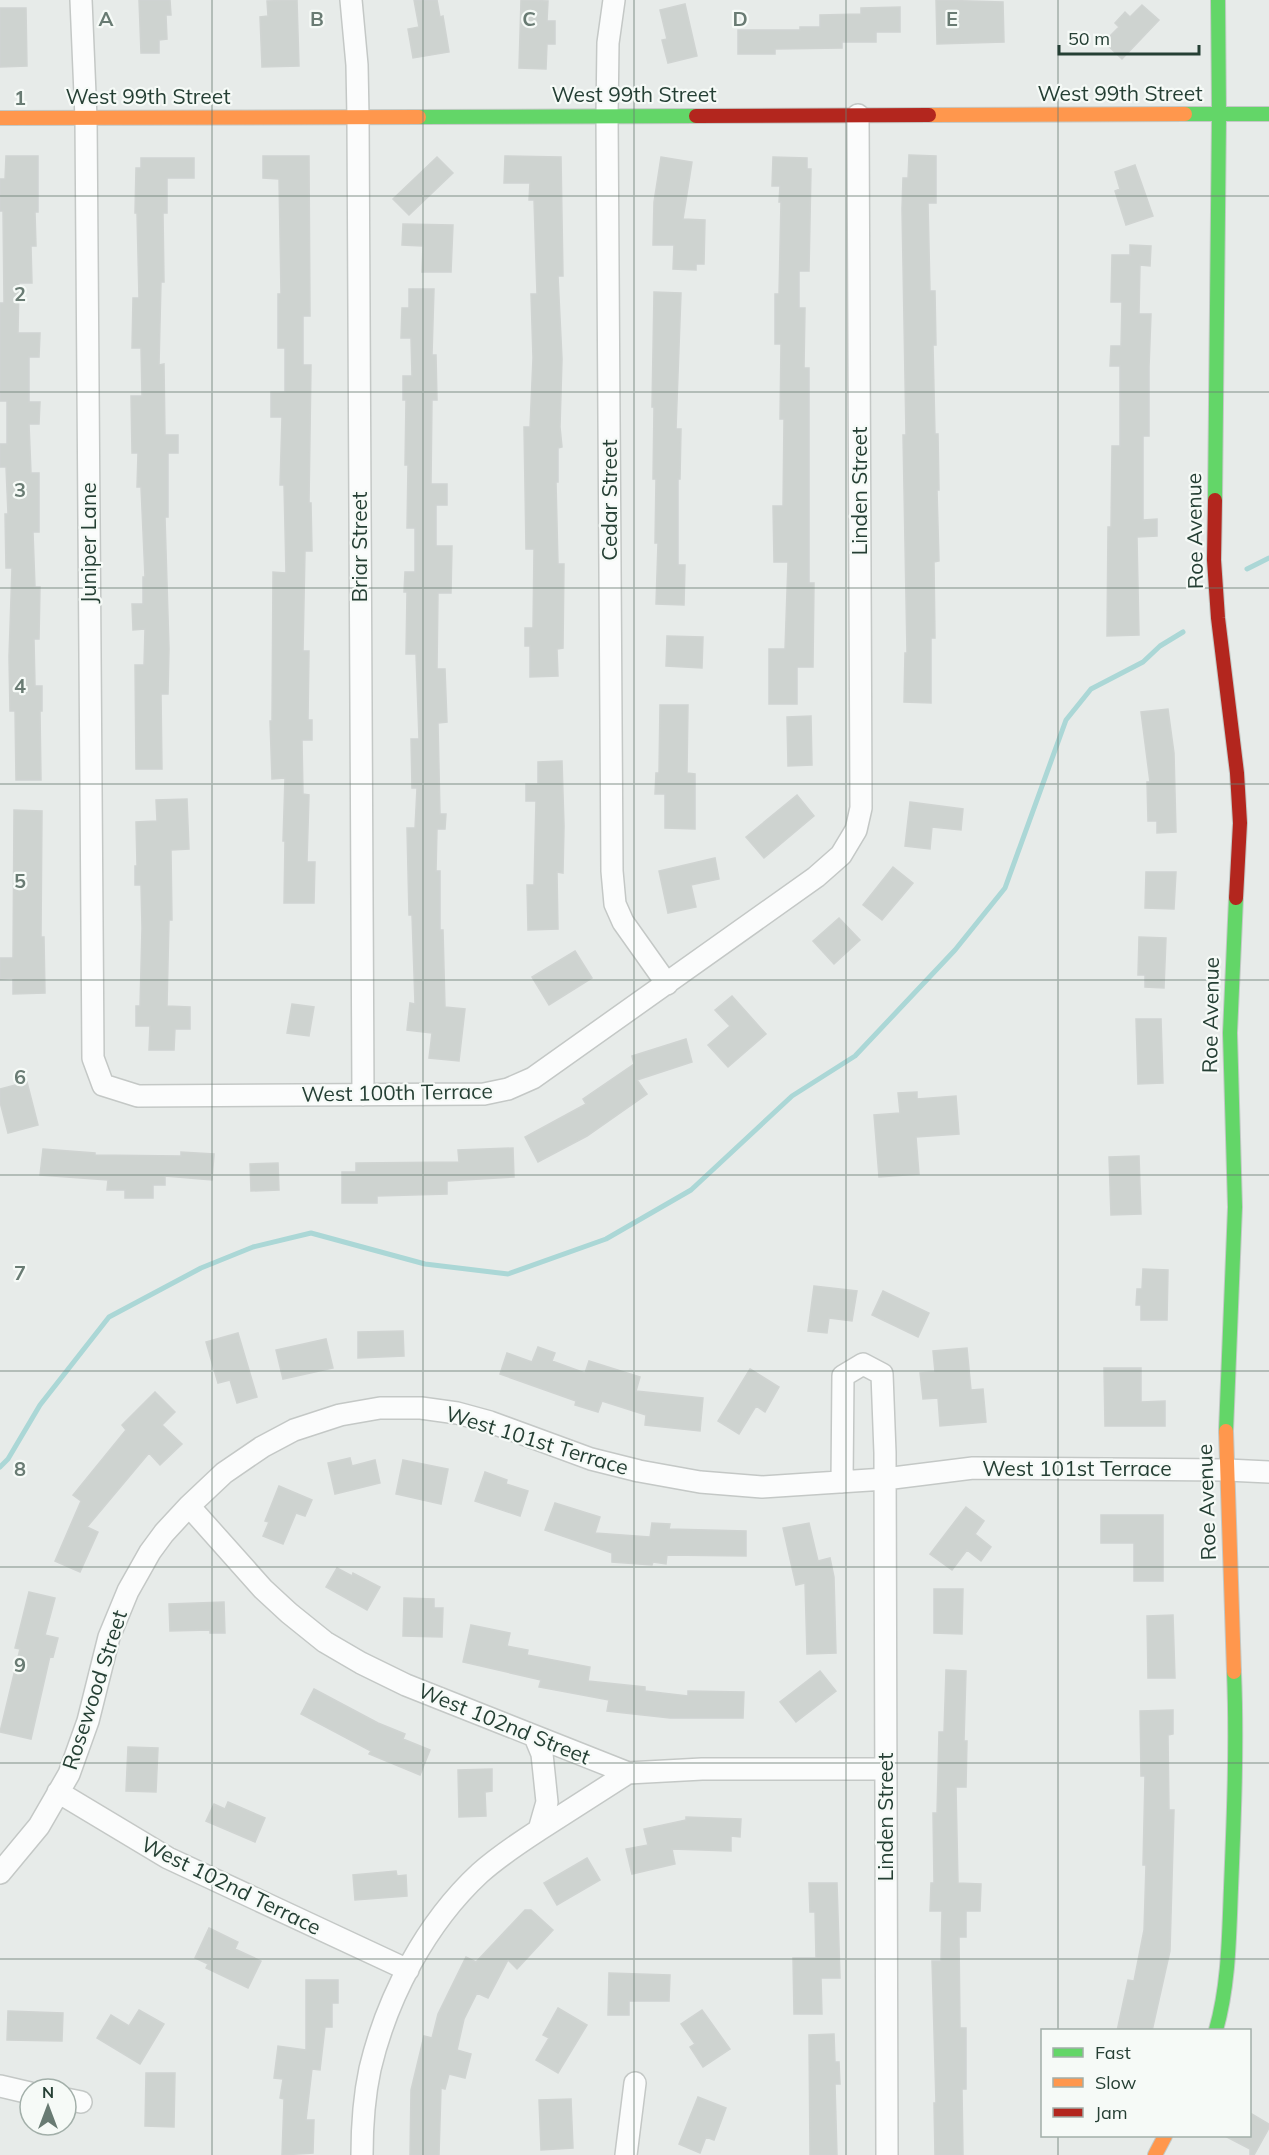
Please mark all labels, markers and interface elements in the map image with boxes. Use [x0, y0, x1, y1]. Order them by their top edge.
text: A [99, 6, 114, 31]
text: B [310, 6, 324, 31]
text: C [522, 6, 536, 31]
text: D [732, 6, 748, 31]
text: E [946, 6, 958, 31]
scale bar [1059, 18, 1198, 56]
text: 50 m [1068, 27, 1110, 50]
street label: West 99th Street [1037, 80, 1203, 106]
street label: West 99th Street [551, 81, 717, 107]
street label: West 99th Street [65, 83, 231, 109]
text: 1 [14, 85, 26, 110]
text: 2 [14, 281, 26, 306]
street label: Linden Street [846, 427, 872, 555]
street label: Cedar Street [596, 439, 622, 561]
street label: Roe Avenue [1180, 473, 1208, 589]
text: 3 [14, 477, 26, 502]
street label: Juniper Lane [75, 482, 101, 604]
street label: Briar Street [346, 492, 372, 602]
text: 4 [14, 673, 26, 698]
text: 5 [14, 868, 26, 893]
street label: Roe Avenue [1196, 957, 1224, 1073]
text: 6 [14, 1064, 26, 1089]
street label: West 100th Terrace [301, 1077, 493, 1107]
text: 7 [14, 1260, 26, 1285]
street label: West 101st Terrace [443, 1400, 632, 1480]
street label: Roe Avenue [1191, 1443, 1221, 1561]
street label: West 101st Terrace [982, 1455, 1172, 1481]
text: 8 [14, 1456, 26, 1481]
street label: Rosewood Street [56, 1607, 132, 1773]
text: 9 [14, 1652, 26, 1677]
street label: West 102nd Street [415, 1677, 594, 1769]
street label: Linden Street [872, 1753, 898, 1881]
street label: West 102nd Terrace [137, 1830, 326, 1940]
legend [1041, 2029, 1251, 2137]
text: Fast [1095, 2041, 1131, 2064]
text: Slow [1095, 2071, 1137, 2094]
north arrow [18, 2077, 78, 2137]
text: N [42, 2082, 54, 2102]
text: Jam [1095, 2101, 1128, 2124]

